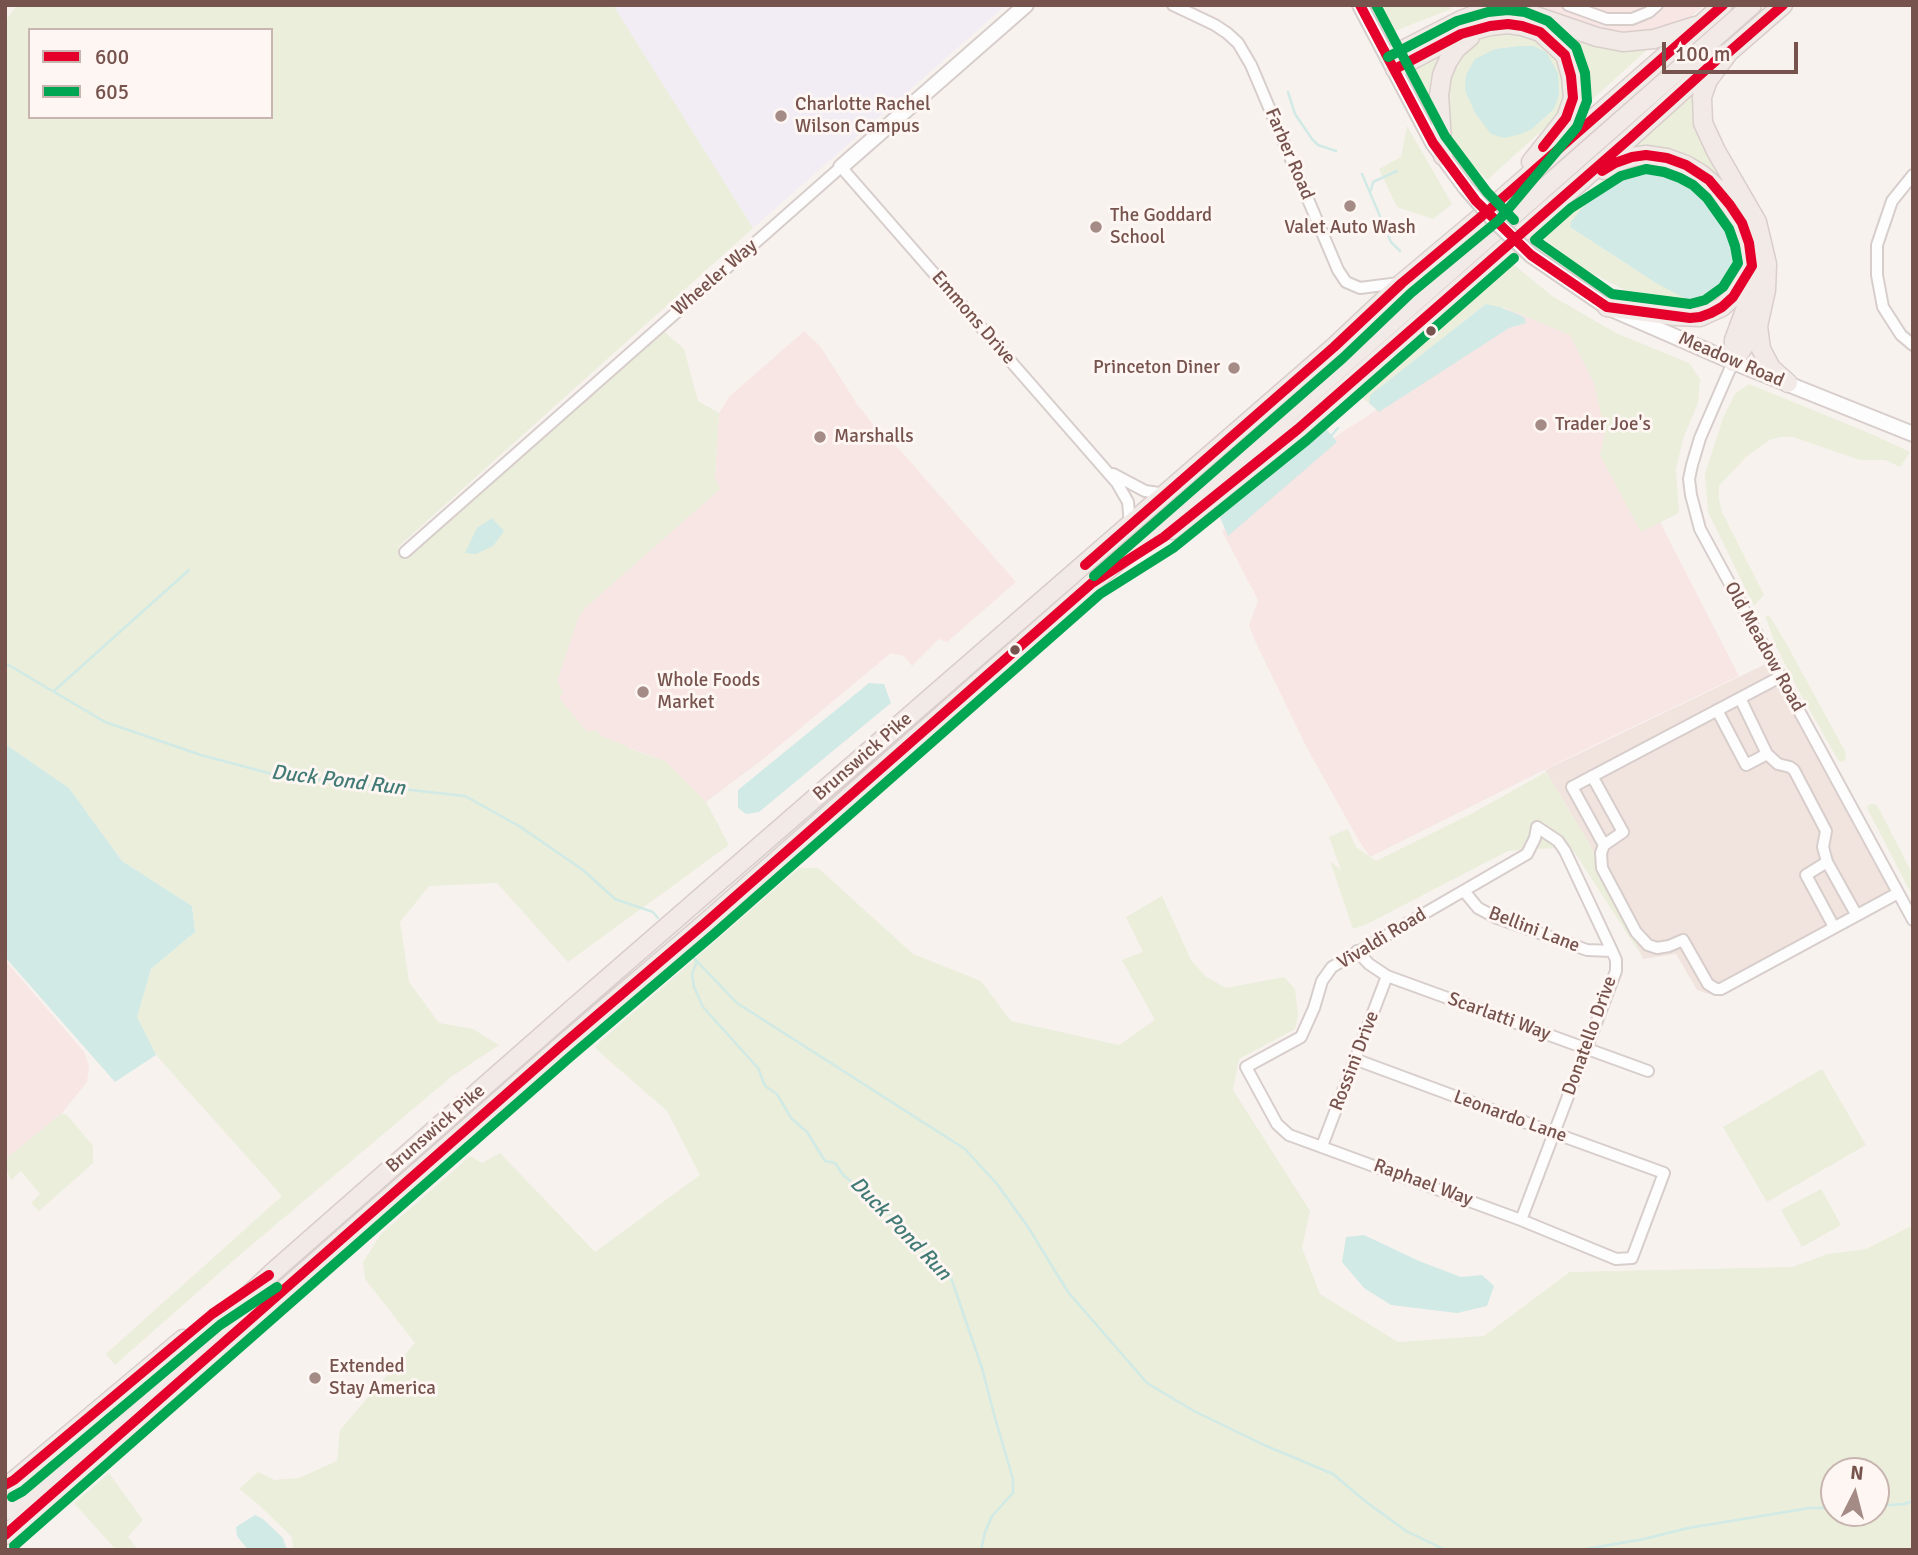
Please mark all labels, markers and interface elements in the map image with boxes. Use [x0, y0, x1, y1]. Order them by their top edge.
legend [28, 28, 273, 119]
scale bar [1666, 28, 1802, 72]
text: 100 m [1675, 41, 1730, 67]
text: 600 [95, 44, 129, 70]
text: 605 [95, 79, 129, 105]
place label: Charlotte Rachel Wilson Campus [795, 94, 931, 138]
street label: Farber Road [1260, 105, 1318, 203]
marker: Charlotte Rachel Wilson Campus [773, 108, 789, 124]
marker: Valet Auto Wash [1342, 198, 1358, 214]
place label: The Goddard School [1110, 205, 1212, 249]
place label: Valet Auto Wash [1284, 217, 1416, 239]
marker: The Goddard School [1088, 219, 1104, 235]
street label: Wheeler Way [668, 235, 762, 321]
street label: Emmons Drive [926, 267, 1020, 369]
unlabelled marker [1424, 324, 1438, 338]
street label: Meadow Road [1675, 327, 1787, 393]
place label: Princeton Diner [1093, 357, 1220, 379]
marker: Princeton Diner [1226, 360, 1242, 376]
place label: Trader Joe's [1555, 414, 1651, 436]
marker: Trader Joe's [1533, 417, 1549, 433]
place label: Marshalls [834, 426, 914, 448]
marker: Marshalls [812, 429, 828, 445]
street label: Old Meadow Road [1719, 578, 1809, 716]
unlabelled marker [1008, 643, 1022, 657]
place label: Whole Foods Market [657, 670, 760, 714]
marker: Whole Foods Market [635, 684, 651, 700]
street label: Brunswick Pike [809, 708, 917, 806]
water label: Duck Pond Run [270, 760, 406, 802]
street label: Bellini Lane [1485, 902, 1583, 958]
street label: Vivaldi Road [1333, 904, 1431, 974]
street label: Donatello Drive [1558, 973, 1622, 1099]
street label: Scarlatti Way [1445, 988, 1553, 1046]
street label: Rossini Drive [1326, 1008, 1384, 1114]
street label: Brunswick Pike [382, 1080, 490, 1178]
street label: Leonardo Lane [1450, 1086, 1570, 1148]
street label: Raphael Way [1370, 1155, 1476, 1211]
water label: Duck Pond Run [844, 1172, 956, 1286]
place label: Extended Stay America [329, 1356, 436, 1400]
marker: Extended Stay America [307, 1370, 323, 1386]
north arrow [1820, 1457, 1890, 1527]
text: N [1849, 1460, 1865, 1486]

